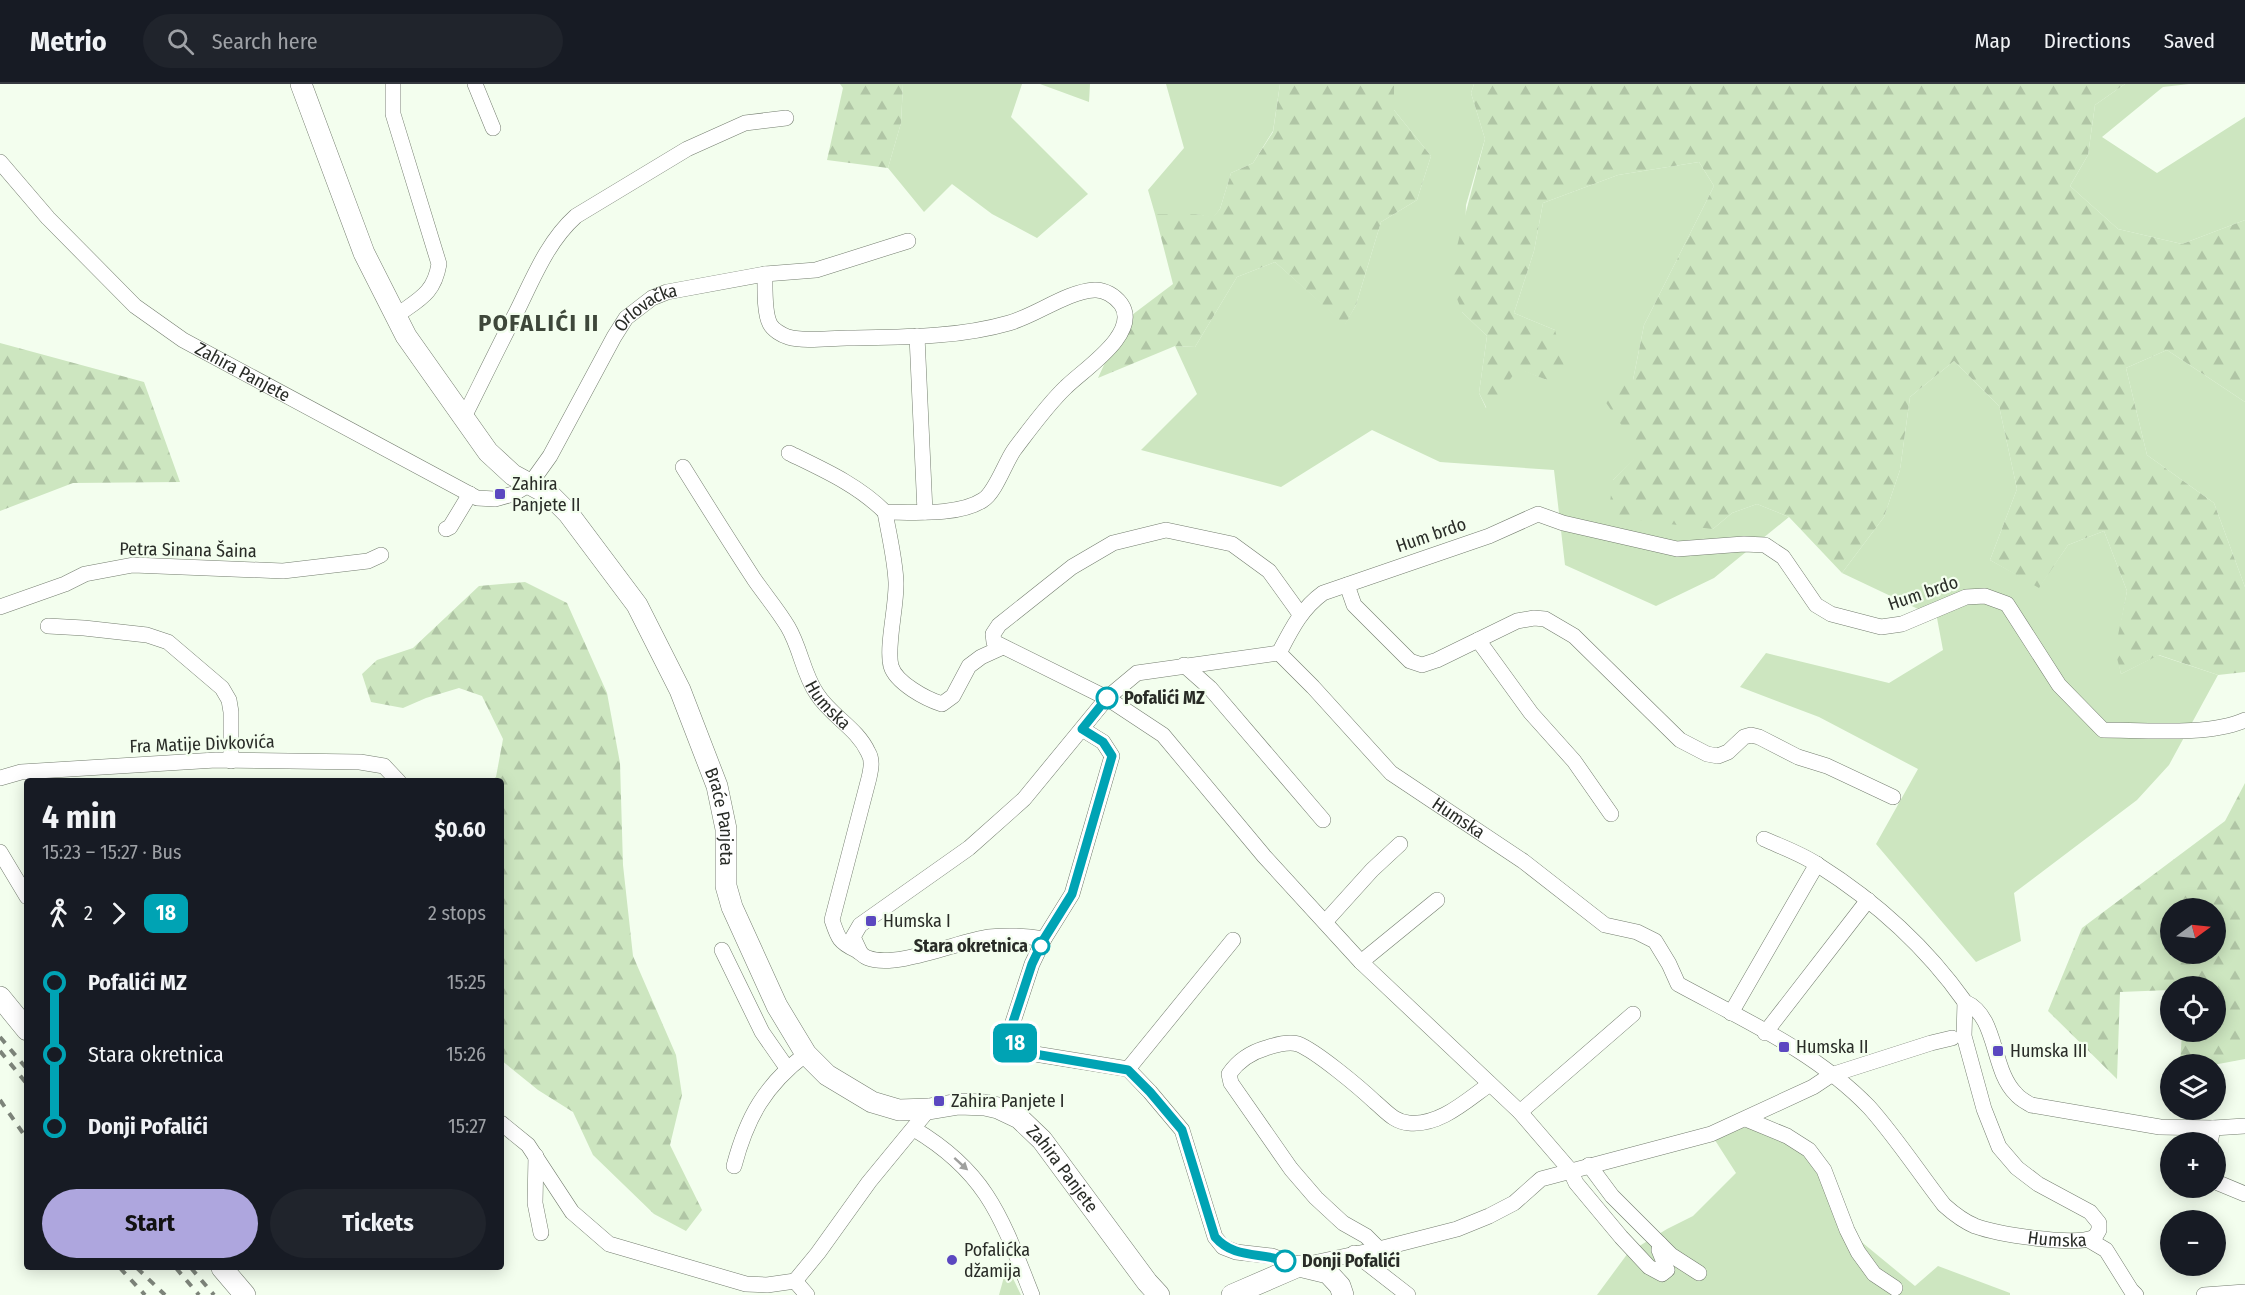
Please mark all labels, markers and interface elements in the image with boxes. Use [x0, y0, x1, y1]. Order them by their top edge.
search box [143, 14, 563, 68]
text: Metrio [30, 25, 107, 58]
icon: search [164, 25, 197, 58]
text: Search here [212, 28, 318, 55]
text: Map [1974, 28, 2011, 54]
text: Directions [2044, 28, 2131, 54]
text: Saved [2164, 28, 2215, 54]
street label: Orlovačka [609, 279, 679, 336]
district label: POFALIĆI II [478, 309, 600, 337]
street label: Zahira Panjete [191, 338, 294, 407]
place label: Zahira Panjete II [512, 473, 580, 516]
marker: Zahira Panjete II [493, 487, 507, 501]
street label: Hum brdo [1393, 513, 1469, 557]
street label: Petra Sinana Šaina [119, 538, 257, 562]
street label: Hum brdo [1885, 571, 1961, 615]
street label: Humska [800, 677, 855, 734]
marker: Pofalići MZ [1096, 687, 1118, 709]
place label: Pofalići MZ [1124, 687, 1205, 709]
street label: Fra Matije Divkovića [129, 730, 275, 758]
street label: Braće Panjeta [700, 764, 737, 866]
street label: Humska [1428, 793, 1489, 844]
text: 4 min [42, 797, 117, 837]
text: $0.60 [435, 816, 486, 843]
text: 15:23 – 15:27 · Bus [42, 840, 181, 864]
icon: walk [42, 897, 75, 930]
icon: forward [102, 897, 135, 930]
north arrow [2160, 898, 2226, 964]
map controls [2160, 898, 2226, 1276]
text: 18 [156, 900, 176, 926]
text: 2 [84, 901, 93, 925]
text: 2 stops [428, 901, 486, 925]
place label: Humska I [883, 910, 951, 932]
marker: Humska I [864, 914, 878, 928]
place label: Stara okretnica [914, 935, 1028, 957]
marker: Stara okretnica [1032, 937, 1050, 955]
text: Pofalići MZ [88, 969, 187, 996]
text: 15:25 [447, 970, 486, 994]
button: locate [2160, 976, 2226, 1042]
line badge: 18 [988, 1024, 1042, 1062]
text: 18 [1005, 1030, 1025, 1056]
place label: Humska II [1796, 1036, 1868, 1058]
marker: Humska II [1777, 1040, 1791, 1054]
place label: Humska III [2010, 1040, 2087, 1062]
text: Stara okretnica [88, 1041, 224, 1068]
text: 15:26 [446, 1042, 486, 1066]
marker: Humska III [1991, 1044, 2005, 1058]
button: layers [2160, 1054, 2226, 1120]
place label: Zahira Panjete I [951, 1090, 1065, 1112]
marker: Zahira Panjete I [932, 1094, 946, 1108]
text: Donji Pofalići [88, 1113, 208, 1140]
text: 15:27 [448, 1114, 486, 1138]
street label: Zahira Panjete [1022, 1120, 1103, 1217]
button: + [2160, 1132, 2226, 1198]
one-way arrow [954, 1156, 968, 1170]
button: Start [42, 1189, 258, 1258]
button: Tickets [270, 1189, 486, 1258]
button: − [2160, 1210, 2226, 1276]
street label: Humska [2026, 1226, 2088, 1252]
place label: Pofalićka džamija [964, 1239, 1030, 1282]
marker: Donji Pofalići [1274, 1250, 1296, 1272]
place label: Donji Pofalići [1302, 1250, 1400, 1272]
marker: Pofalićka džamija [945, 1253, 959, 1267]

